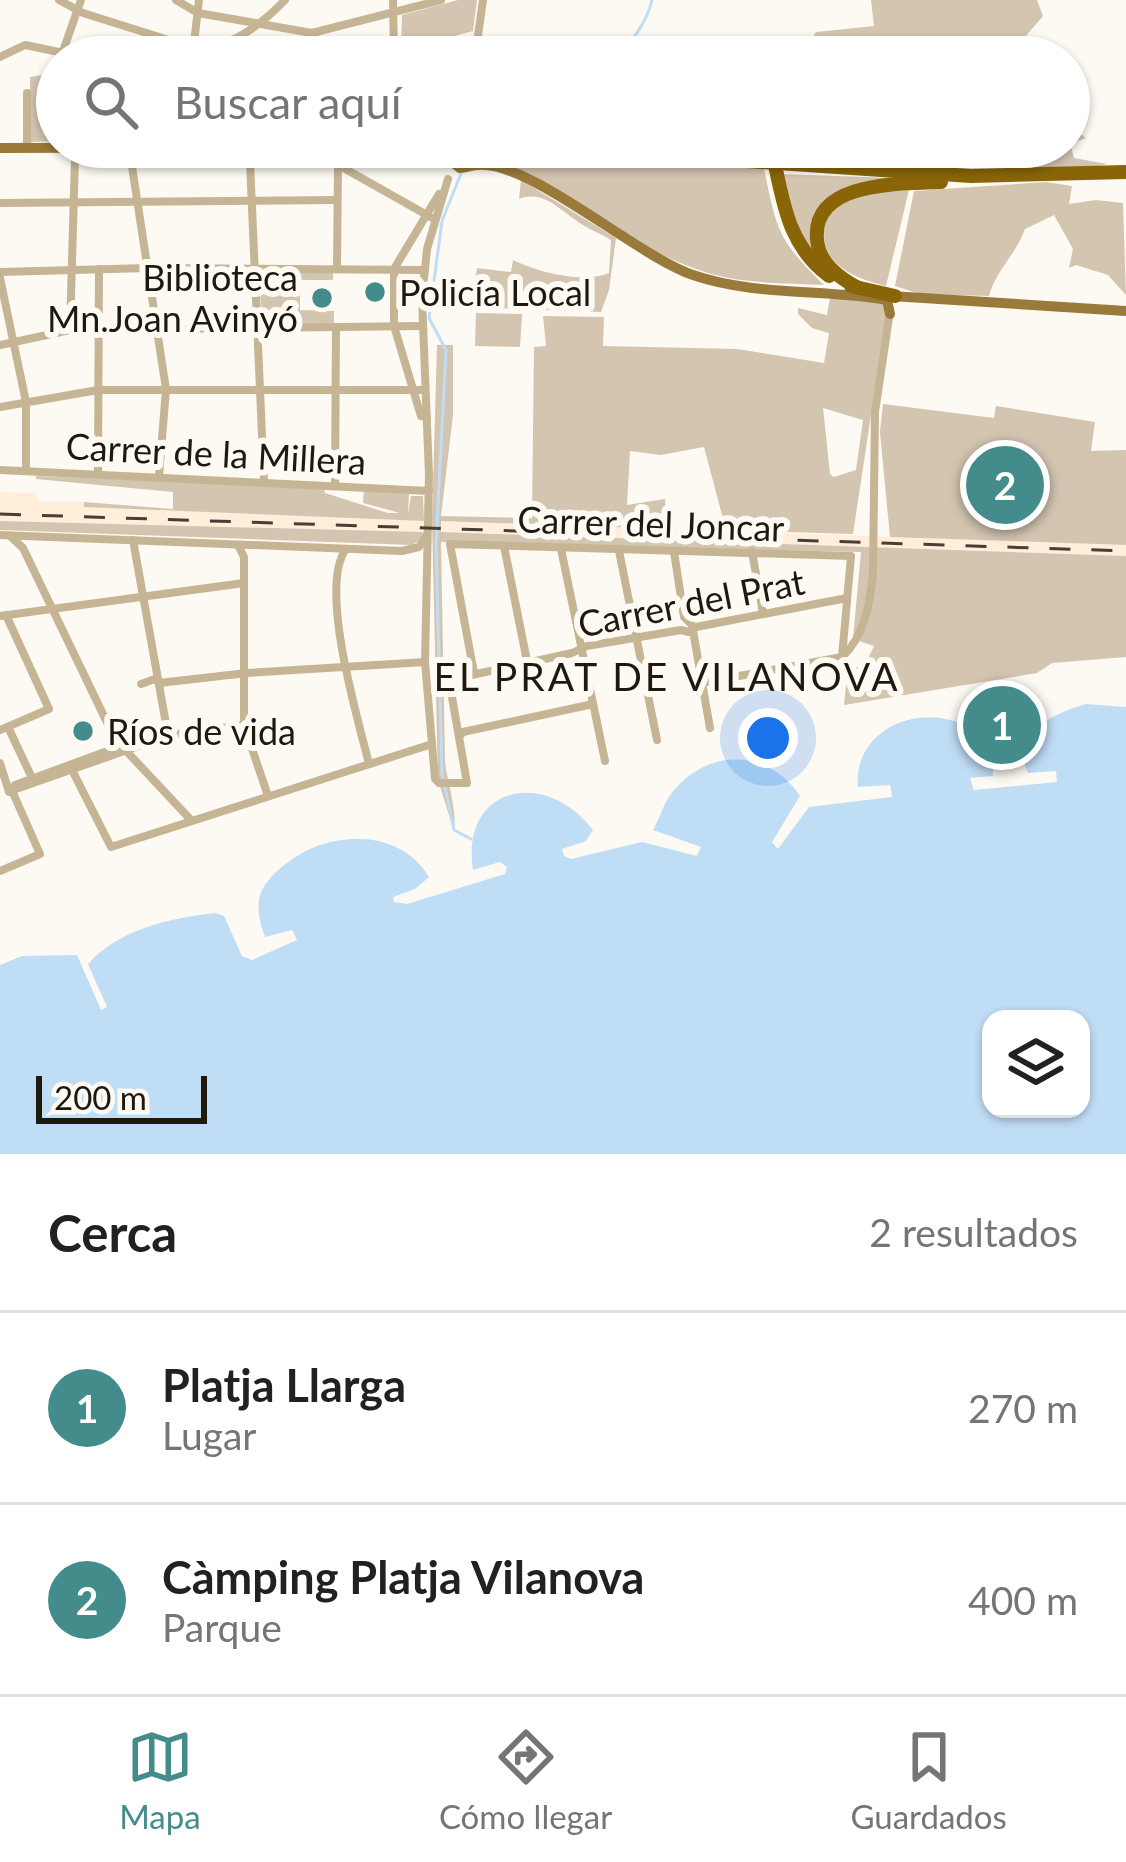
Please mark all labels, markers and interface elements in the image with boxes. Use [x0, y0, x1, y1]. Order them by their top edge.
search box [36, 36, 1090, 168]
icon: search [78, 69, 144, 135]
text: Buscar aquí [174, 75, 401, 129]
place label: Biblioteca Mn.Joan Avinyó [47, 255, 298, 340]
place label: Policía Local [399, 270, 591, 314]
marker: Policía Local [362, 279, 388, 305]
marker: Biblioteca Mn.Joan Avinyó [309, 285, 335, 311]
street label: Carrer de la Millera [65, 423, 367, 483]
pin: 2 [966, 440, 1044, 530]
street label: Carrer del Joncar [517, 496, 785, 550]
street label: Carrer del Prat [574, 558, 808, 645]
district label: EL PRAT DE VILANOVA [433, 653, 901, 699]
pin: 1 [963, 680, 1041, 770]
your location [738, 708, 798, 768]
place label: Ríos de vida [107, 709, 296, 753]
marker: Ríos de vida [70, 718, 96, 744]
map controls [982, 1010, 1090, 1118]
button: layers [982, 1010, 1090, 1118]
scale bar [36, 1070, 207, 1123]
text: 200 m [54, 1077, 147, 1117]
text: Cerca [48, 1202, 177, 1263]
text: 2 resultados [869, 1209, 1078, 1255]
text: Platja Llarga [162, 1358, 406, 1412]
text: 1 [76, 1385, 98, 1431]
text: 270 m [968, 1385, 1078, 1431]
text: Lugar [162, 1412, 257, 1458]
text: Càmping Platja Vilanova [162, 1550, 644, 1604]
text: 2 [76, 1577, 98, 1623]
text: 400 m [968, 1577, 1078, 1623]
text: Parque [162, 1604, 282, 1650]
tab: Mapa [119, 1724, 201, 1836]
tab: Cómo llegar [439, 1724, 612, 1836]
tab: Guardados [850, 1724, 1007, 1836]

